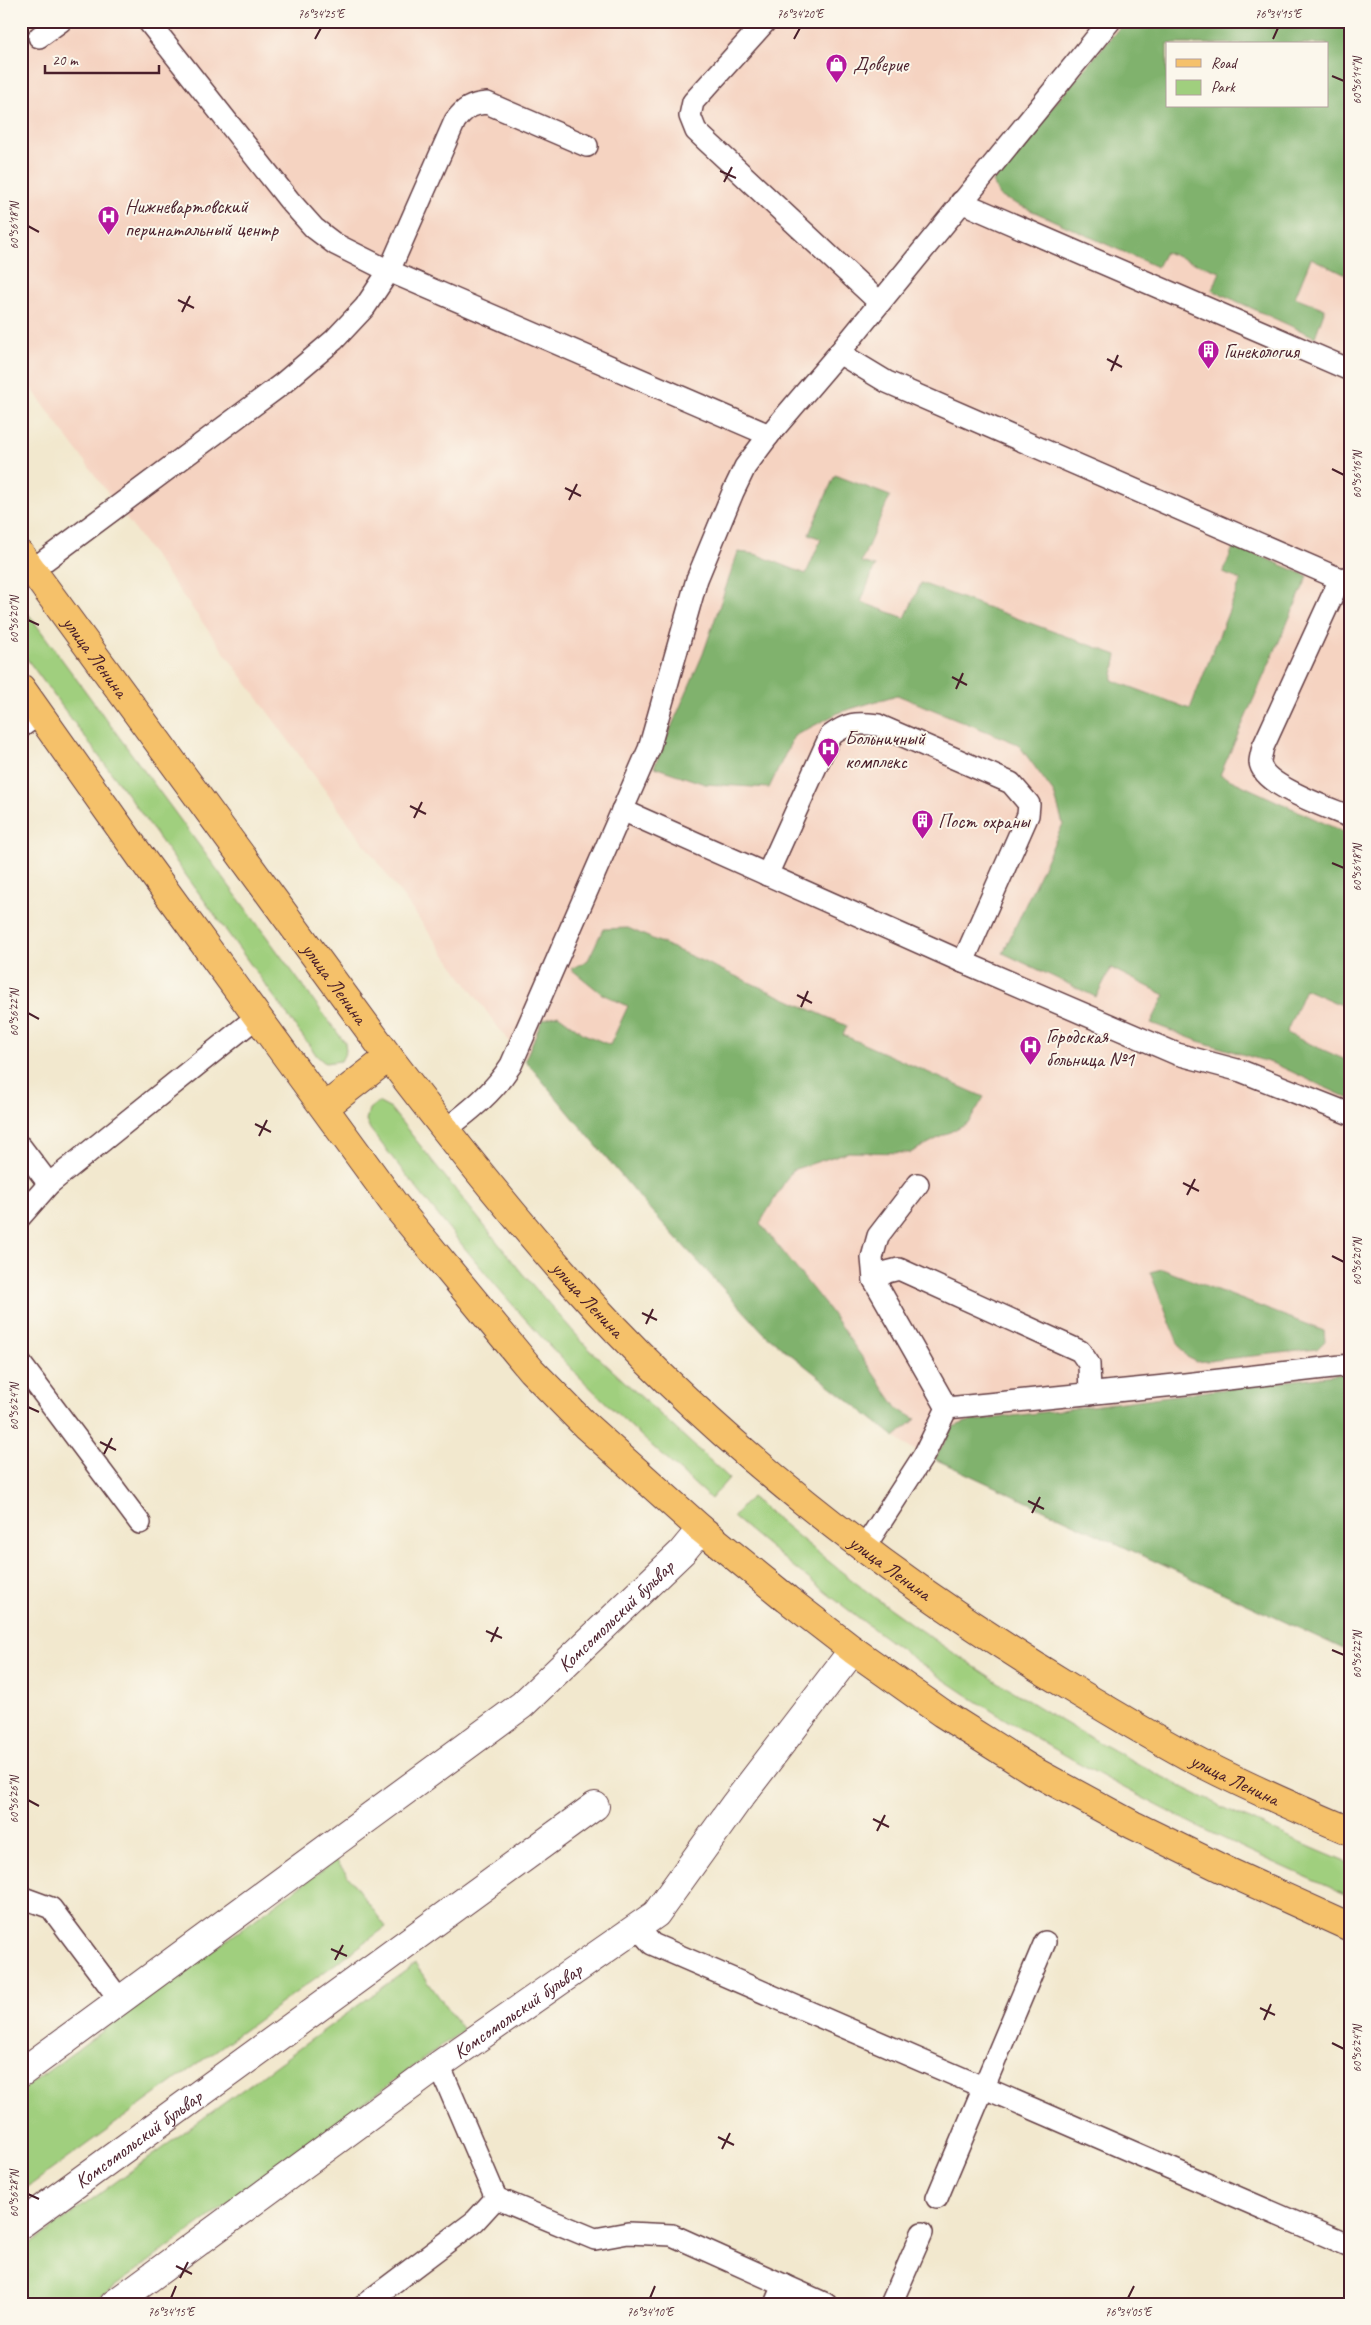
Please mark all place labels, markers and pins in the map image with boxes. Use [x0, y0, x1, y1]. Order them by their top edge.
shop icon: Доверие [825, 52, 849, 83]
place label: Доверие [853, 52, 910, 77]
place label: Нижневартовский перинатальный центр [125, 194, 279, 242]
hospital icon: Нижневартовский перинатальный центр [97, 205, 121, 236]
building icon: Гинекология [1196, 339, 1220, 370]
place label: Гинекология [1224, 339, 1301, 364]
place label: Больничный комплекс [845, 726, 927, 774]
hospital icon: Больничный комплекс [817, 737, 841, 768]
building icon: Пост охраны [910, 809, 934, 840]
place label: Пост охраны [938, 809, 1031, 834]
place label: Городская больница №1 [1046, 1024, 1135, 1072]
hospital icon: Городская больница №1 [1018, 1035, 1042, 1066]

